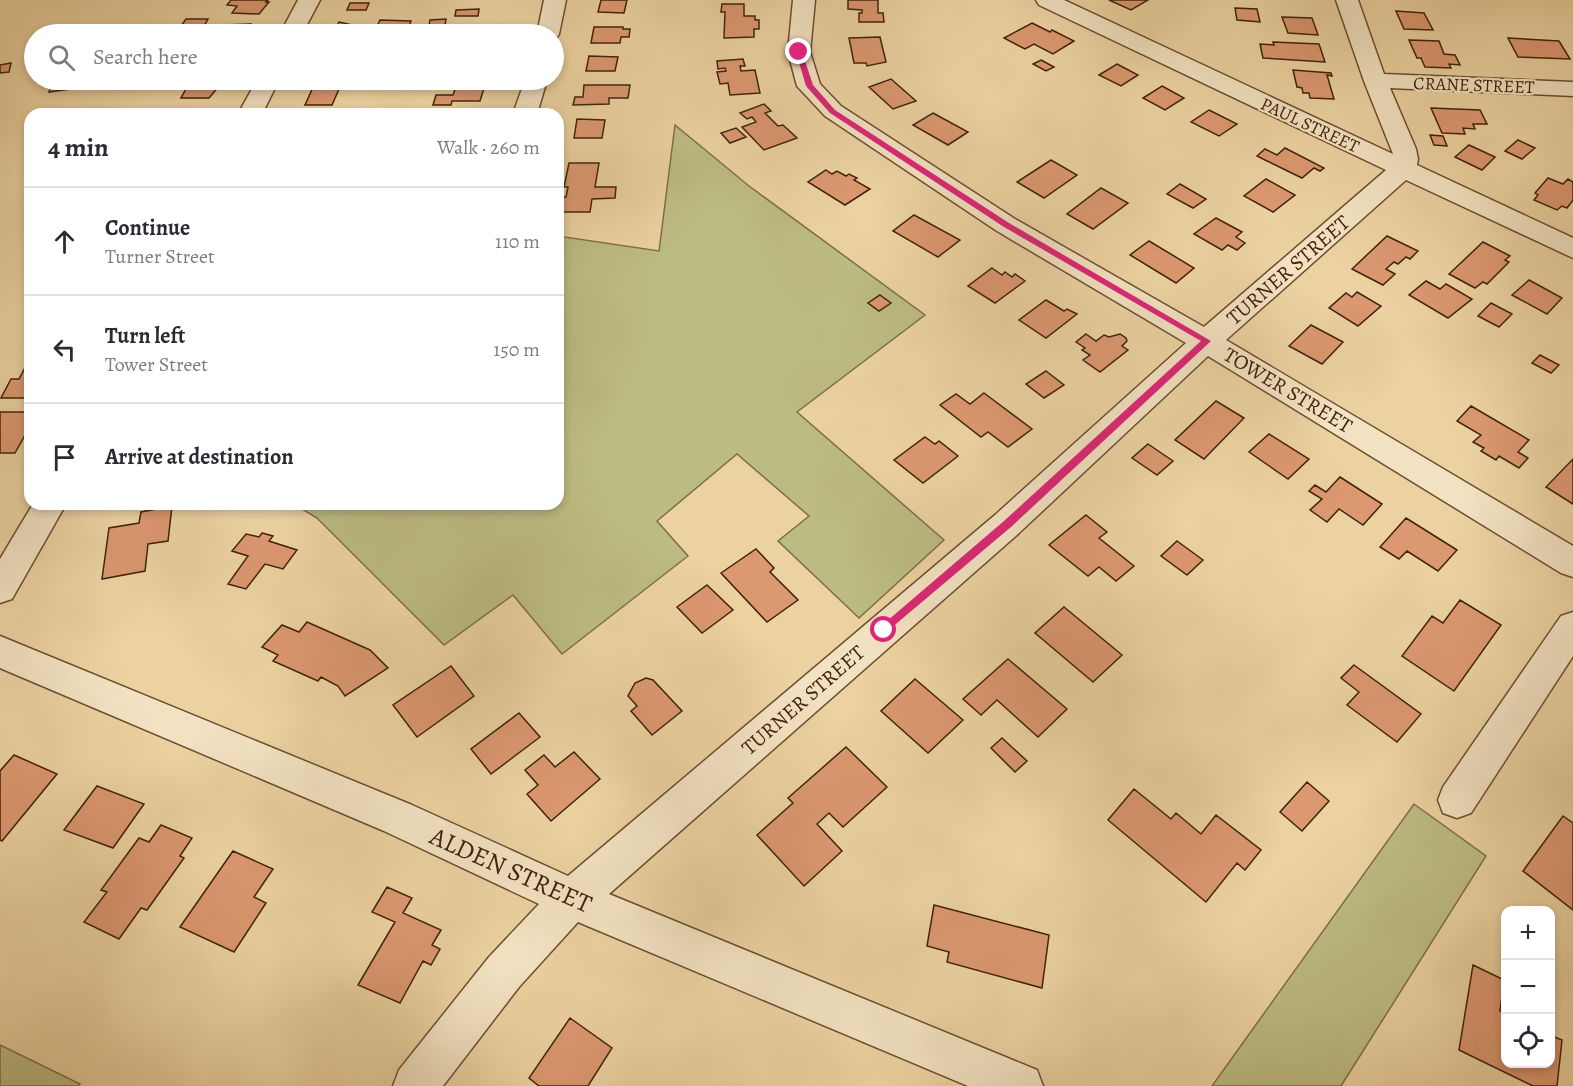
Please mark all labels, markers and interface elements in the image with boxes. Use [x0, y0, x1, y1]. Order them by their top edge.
search box [24, 24, 564, 90]
route end [785, 38, 811, 64]
icon: search [45, 41, 78, 74]
text: Search here [93, 42, 198, 72]
street label: CRANE STREET [1413, 71, 1535, 99]
street label: PAUL STREET [1257, 92, 1363, 158]
text: 4 min [48, 130, 109, 165]
text: Walk · 260 m [437, 134, 540, 161]
street label: TURNER STREET [1220, 208, 1356, 331]
text: Continue [105, 213, 190, 243]
icon: ahead [48, 225, 81, 258]
text: 110 m [495, 228, 540, 255]
text: Turner Street [105, 243, 215, 270]
text: Turn left [105, 321, 185, 351]
icon: left [48, 333, 81, 366]
text: 150 m [493, 336, 540, 363]
street label: TOWER STREET [1218, 340, 1358, 440]
text: Tower Street [105, 351, 208, 378]
icon: arrive [48, 441, 81, 474]
text: Arrive at destination [105, 442, 294, 472]
route start [870, 616, 896, 642]
street label: TURNER STREET [735, 638, 871, 761]
street label: ALDEN STREET [423, 818, 598, 921]
map controls [1501, 906, 1555, 1068]
button: + [1501, 906, 1555, 960]
button: − [1501, 960, 1555, 1014]
button: locate [1501, 1014, 1555, 1068]

